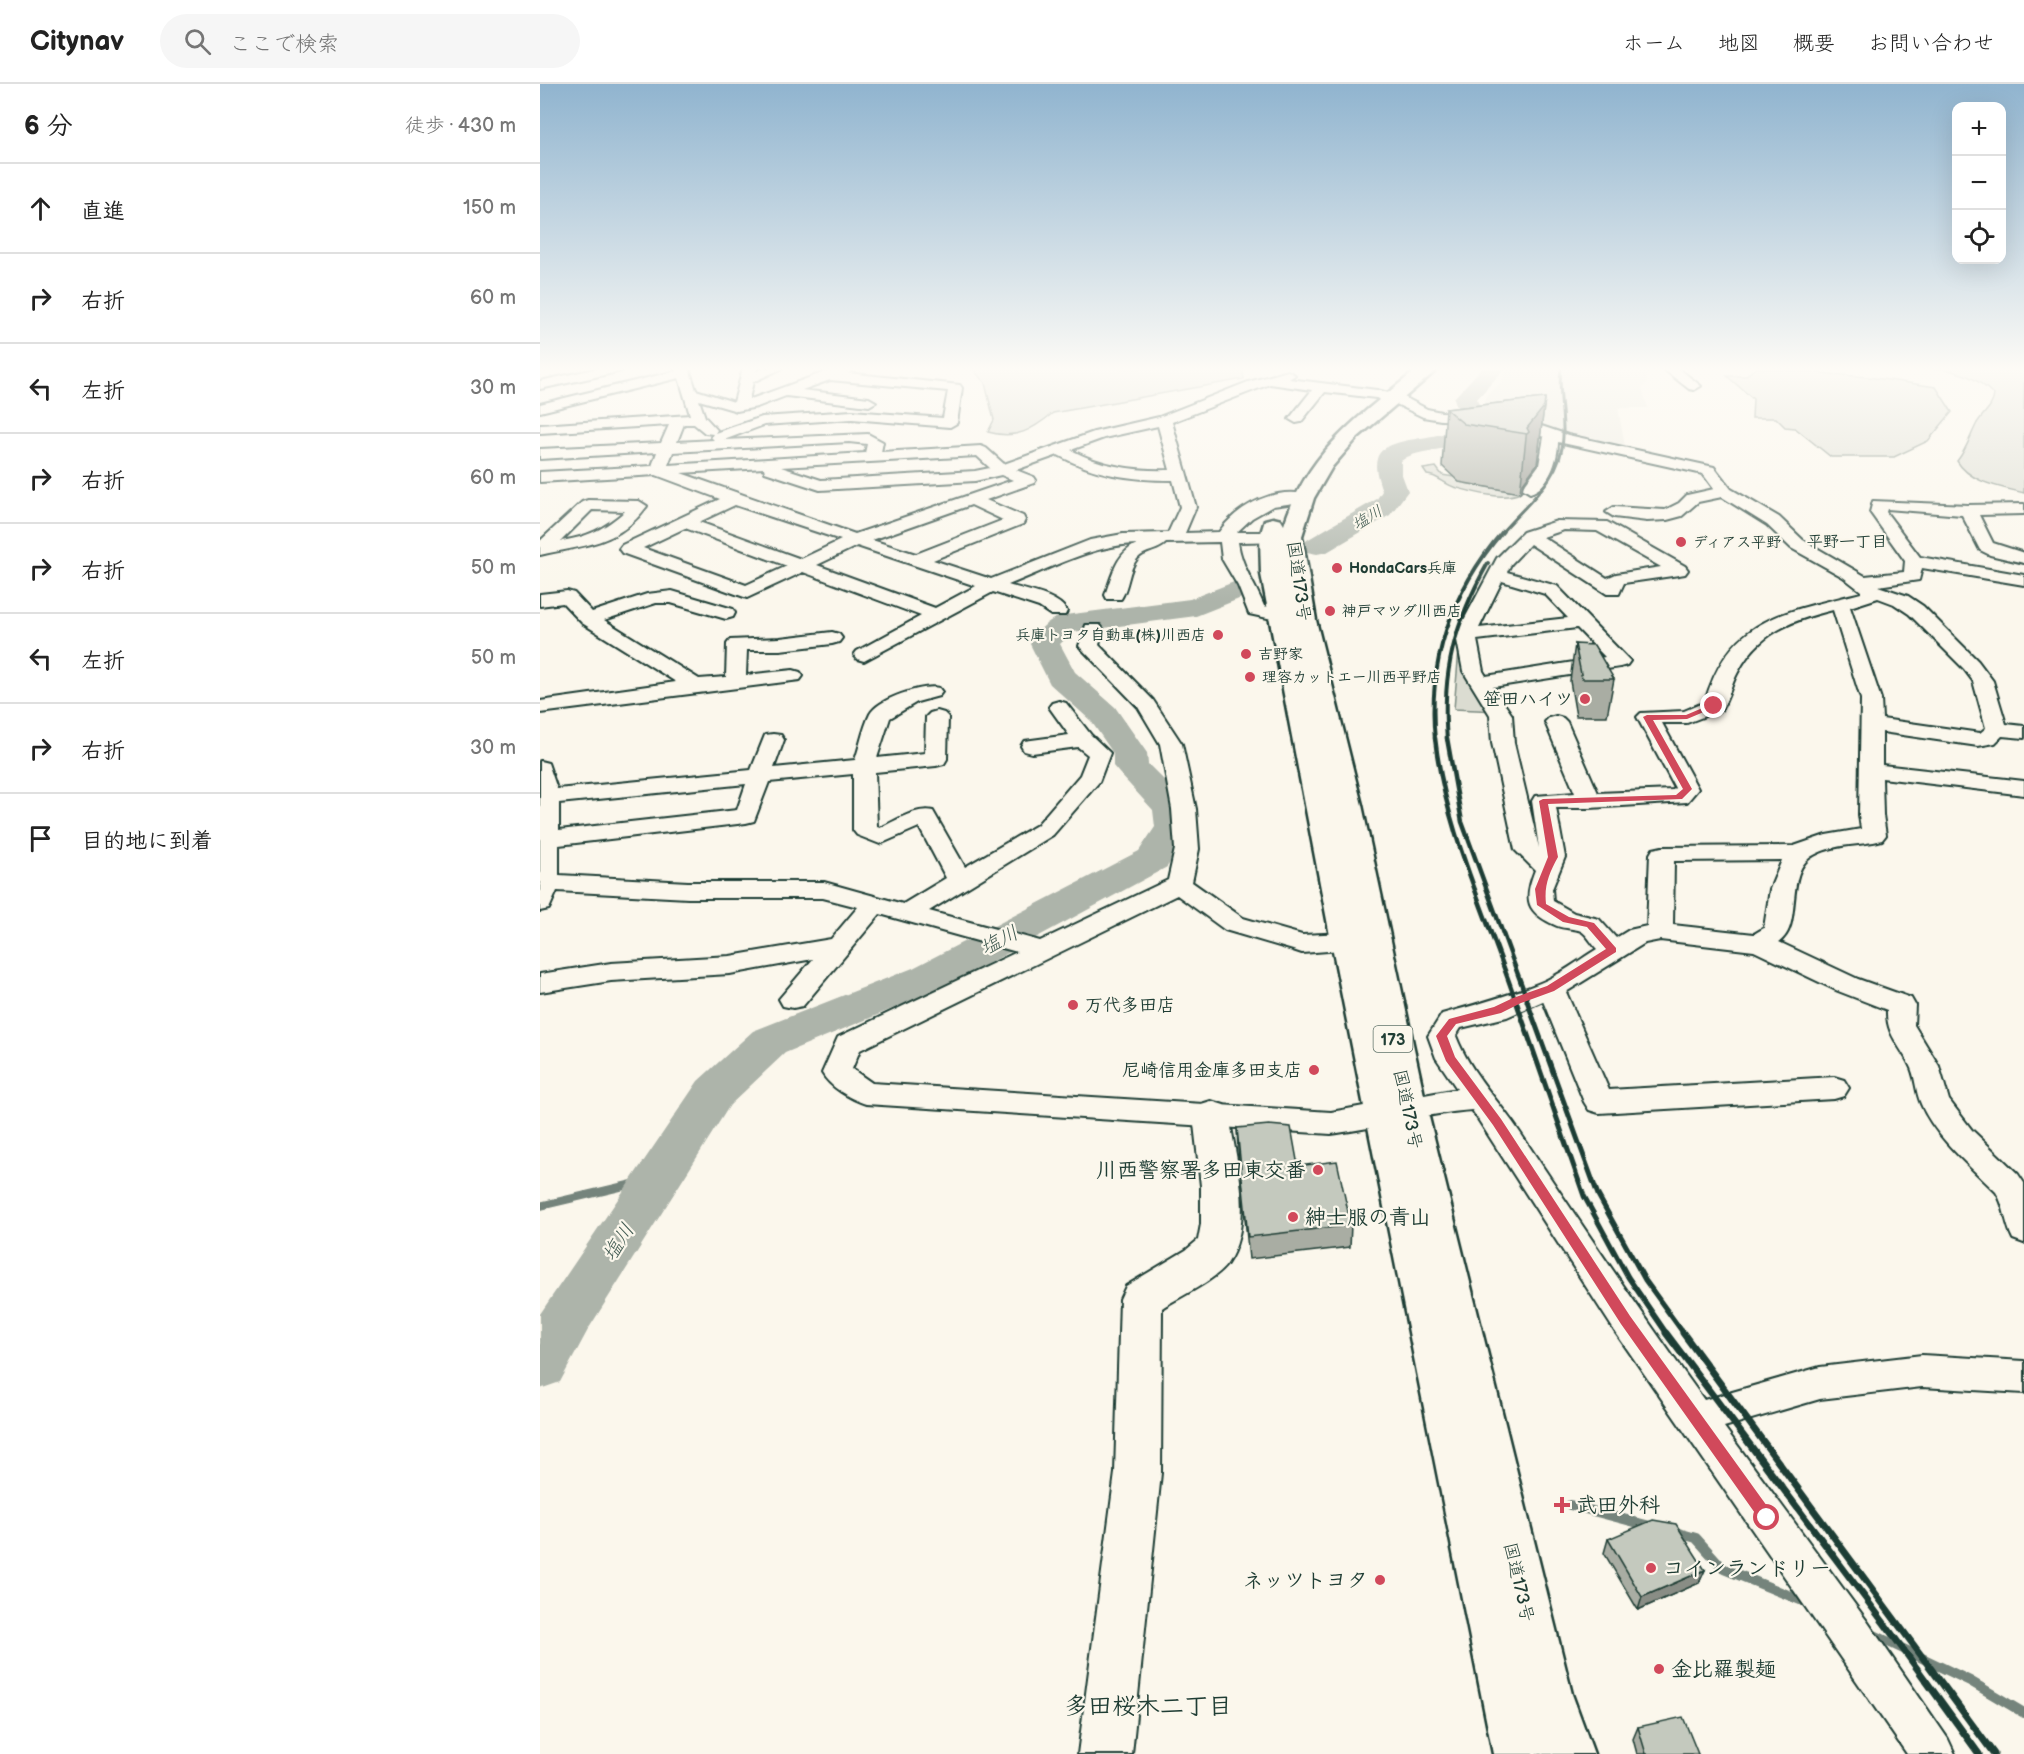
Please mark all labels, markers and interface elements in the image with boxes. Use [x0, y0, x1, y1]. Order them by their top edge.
search box [160, 14, 580, 68]
text: Citynav [30, 25, 124, 58]
icon: search [181, 25, 214, 58]
text: ここで検索 [229, 31, 339, 58]
text: ホーム [1623, 31, 1685, 56]
text: 地図 [1718, 31, 1760, 56]
text: 概要 [1793, 31, 1835, 56]
text: お問い合わせ [1868, 31, 1994, 56]
map controls [1952, 102, 2006, 264]
button: + [1952, 102, 2006, 156]
text: 6 分 [24, 111, 73, 142]
text: 徒歩 · 430 m [405, 114, 516, 138]
button: − [1952, 156, 2006, 210]
icon: ahead [24, 192, 57, 225]
text: 150 m [463, 196, 516, 220]
text: 直進 [81, 198, 125, 225]
button: locate [1952, 210, 2006, 264]
icon: right [24, 282, 57, 315]
text: 60 m [470, 286, 516, 310]
text: 右折 [81, 288, 125, 315]
icon: left [24, 372, 57, 405]
text: 30 m [470, 376, 516, 400]
text: 左折 [81, 378, 125, 405]
icon: right [24, 462, 57, 495]
text: 60 m [470, 466, 516, 490]
text: 右折 [81, 468, 125, 495]
water label: 塩川 [1349, 502, 1386, 535]
place label: ディアス平野 [1693, 533, 1781, 552]
district label: 平野一丁目 [1807, 533, 1887, 552]
marker: ディアス平野 [1674, 535, 1688, 549]
street label: 国道173号 [1282, 540, 1315, 623]
icon: right [24, 552, 57, 585]
text: 50 m [471, 556, 516, 580]
text: 右折 [81, 558, 125, 585]
place label: HondaCars兵庫 [1349, 559, 1457, 578]
marker: HondaCars兵庫 [1330, 561, 1344, 575]
place label: 神戸マツダ川西店 [1342, 602, 1462, 621]
marker: 神戸マツダ川西店 [1323, 604, 1337, 618]
place label: 兵庫トヨタ自動車(株)川西店 [1015, 626, 1206, 645]
marker: 兵庫トヨタ自動車(株)川西店 [1211, 628, 1225, 642]
icon: left [24, 642, 57, 675]
place label: 吉野家 [1258, 645, 1303, 664]
text: 50 m [471, 646, 516, 670]
marker: 吉野家 [1239, 647, 1253, 661]
text: 左折 [81, 648, 125, 675]
place label: 理容カットエー川西平野店 [1262, 668, 1442, 687]
marker: 理容カットエー川西平野店 [1243, 670, 1257, 684]
place label: 笹田ハイツ [1483, 689, 1573, 710]
marker: 笹田ハイツ [1578, 692, 1592, 706]
route end [1700, 692, 1726, 718]
icon: right [24, 732, 57, 765]
text: 30 m [470, 736, 516, 760]
text: 右折 [81, 738, 125, 765]
icon: arrive [24, 822, 57, 855]
text: 目的地に到着 [81, 828, 213, 855]
water label: 塩川 [976, 921, 1023, 961]
place label: 万代多田店 [1085, 995, 1175, 1016]
marker: 万代多田店 [1066, 998, 1080, 1012]
road number: 173 [1374, 1026, 1412, 1052]
place label: 尼崎信用金庫多田支店 [1122, 1060, 1302, 1081]
marker: 尼崎信用金庫多田支店 [1307, 1063, 1321, 1077]
street label: 国道173号 [1389, 1067, 1426, 1151]
place label: 川西警察署多田東交番 [1096, 1158, 1306, 1183]
marker: 川西警察署多田東交番 [1311, 1163, 1325, 1177]
place label: 紳士服の青山 [1305, 1205, 1431, 1230]
marker: 紳士服の青山 [1286, 1210, 1300, 1224]
water label: 塩川 [598, 1219, 640, 1266]
place label: 武田外科 [1576, 1493, 1660, 1518]
marker: 武田外科 [1553, 1496, 1571, 1514]
route start [1753, 1504, 1779, 1530]
street label: 国道173号 [1499, 1540, 1538, 1624]
place label: コインランドリー [1663, 1556, 1831, 1581]
marker: コインランドリー [1644, 1561, 1658, 1575]
place label: ネッツトヨタ [1243, 1568, 1368, 1593]
marker: ネッツトヨタ [1373, 1573, 1387, 1587]
place label: 金比羅製麺 [1671, 1657, 1776, 1682]
marker: 金比羅製麺 [1652, 1662, 1666, 1676]
district label: 多田桜木二丁目 [1064, 1692, 1232, 1721]

